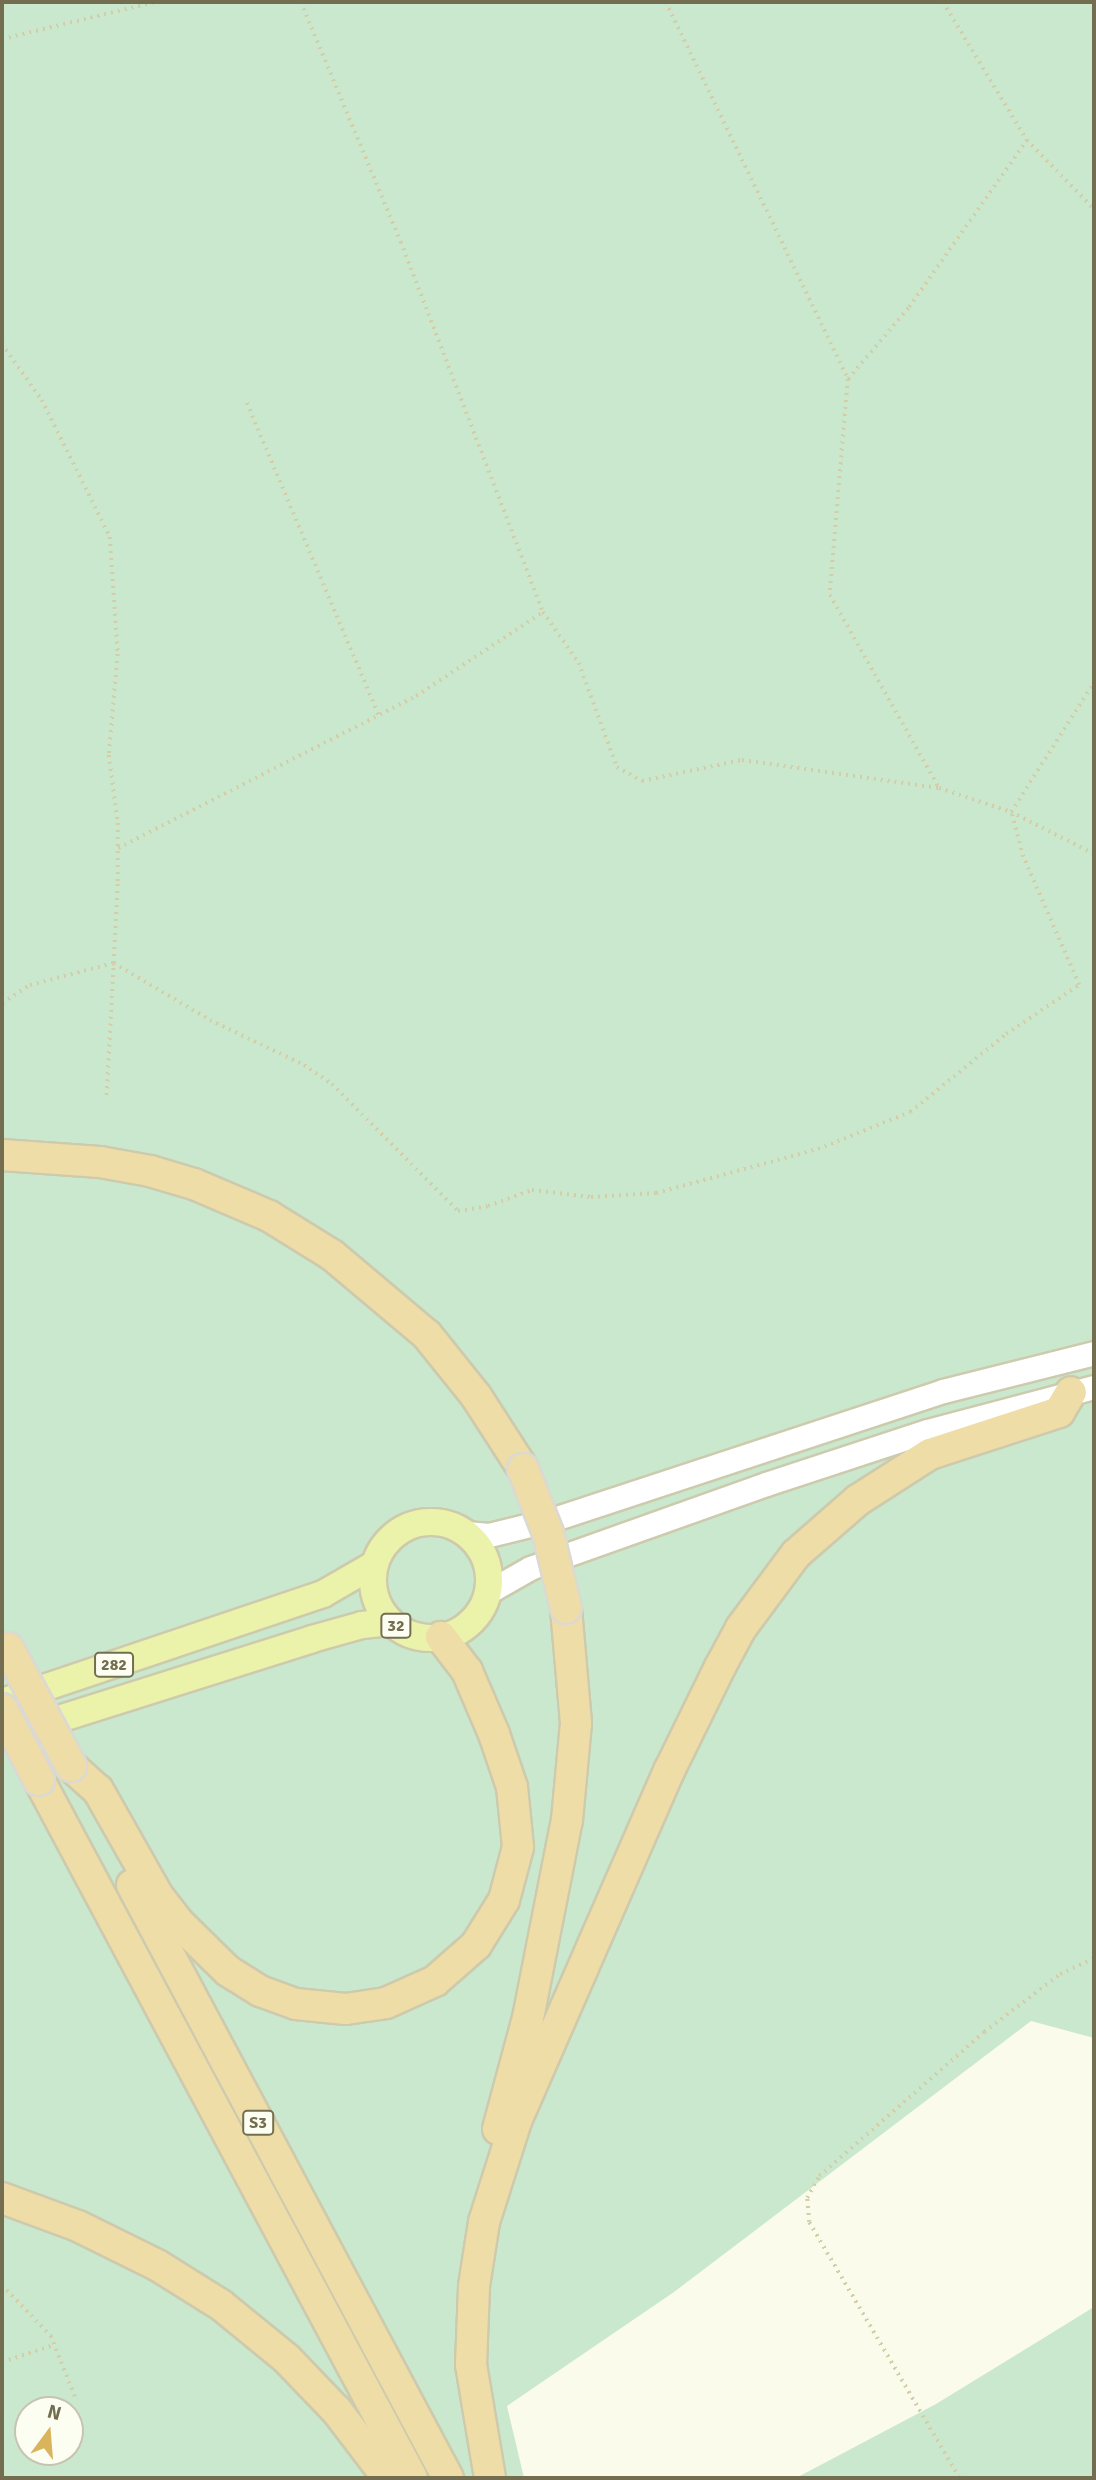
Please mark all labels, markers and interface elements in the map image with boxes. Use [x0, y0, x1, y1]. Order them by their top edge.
road number: 32 [380, 1614, 412, 1638]
road number: 282 [93, 1652, 135, 1678]
road number: S3 [240, 2110, 276, 2136]
north arrow [14, 2396, 84, 2466]
text: N [45, 2399, 64, 2426]

